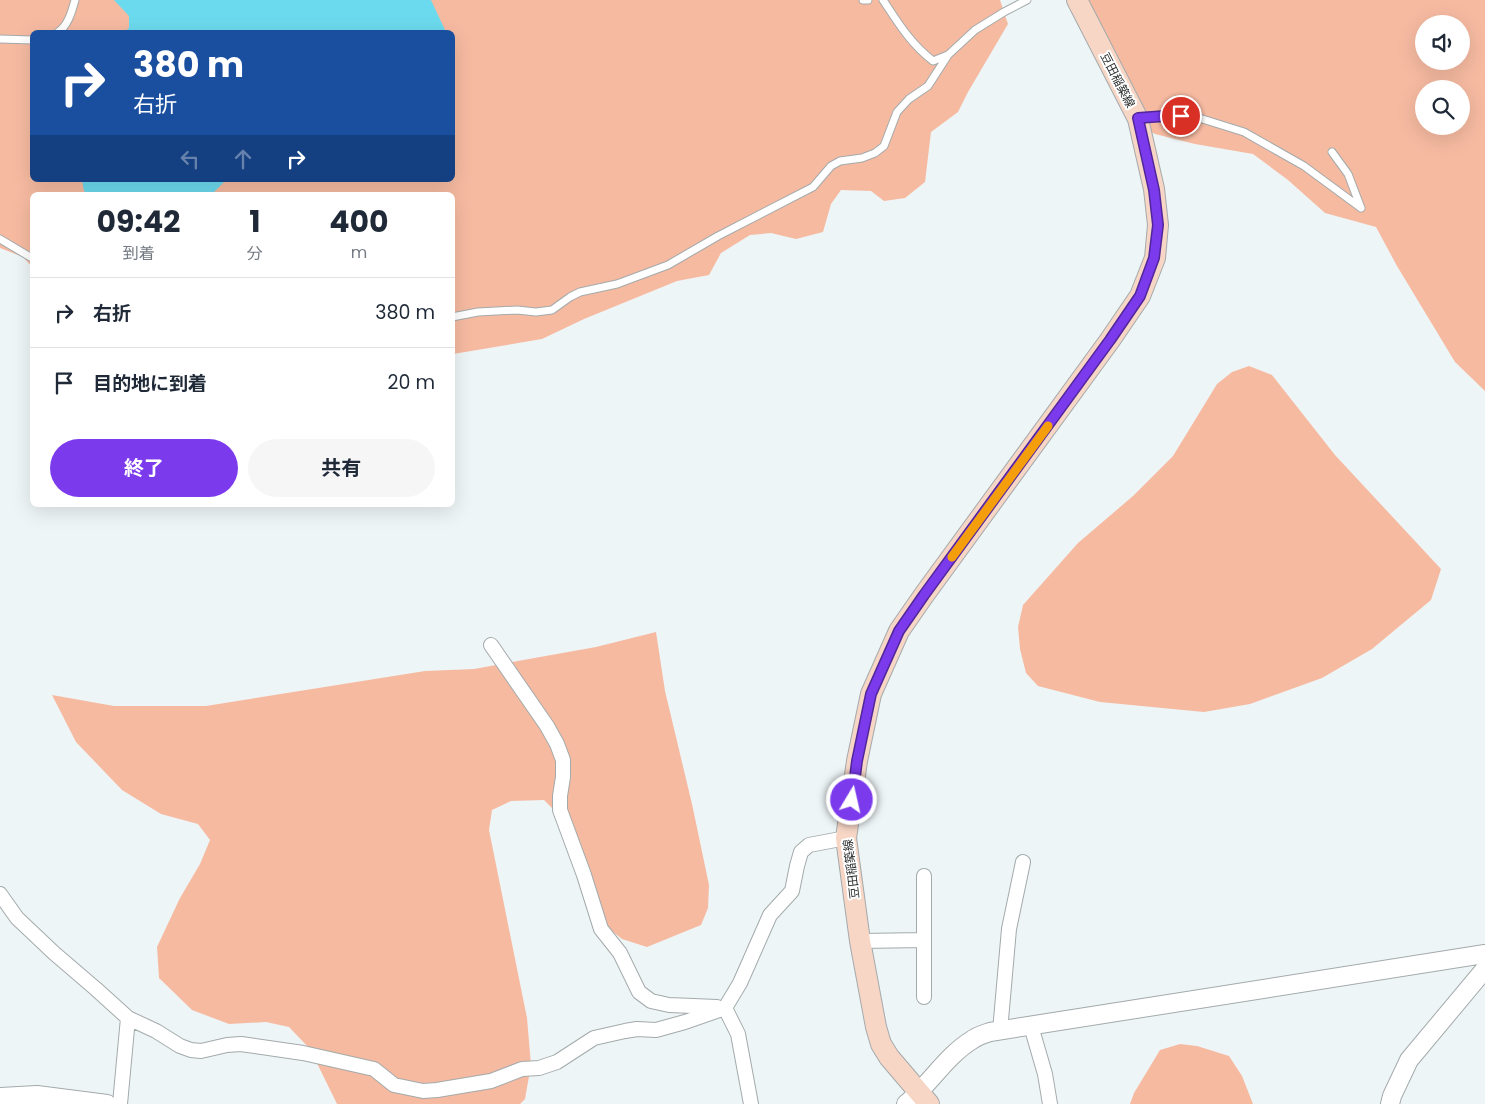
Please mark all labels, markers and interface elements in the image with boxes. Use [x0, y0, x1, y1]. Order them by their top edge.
map controls [1415, 15, 1470, 135]
button: sound [1415, 15, 1470, 70]
text: 380 m [133, 40, 244, 89]
street label: 豆田稲築線 [1097, 49, 1139, 111]
icon: right [50, 50, 115, 115]
button: search [1415, 80, 1470, 135]
text: 右折 [133, 89, 177, 120]
pin [1160, 95, 1202, 137]
icon: arrive [1167, 102, 1195, 130]
icon: left [176, 145, 204, 173]
icon: ahead [229, 145, 257, 173]
icon: right [282, 145, 310, 173]
text: 09:42 [96, 200, 180, 243]
text: 1 [249, 200, 260, 243]
text: 400 [329, 200, 389, 243]
text: m [351, 241, 367, 264]
text: 到着 [122, 242, 154, 265]
text: 分 [247, 242, 263, 265]
icon: right [50, 299, 78, 327]
text: 380 m [375, 299, 435, 326]
text: 右折 [93, 300, 131, 327]
icon: arrive [50, 369, 78, 397]
text: 20 m [387, 369, 435, 396]
text: 目的地に到着 [93, 370, 207, 397]
button: 終了 [50, 439, 238, 497]
button: 共有 [248, 439, 435, 497]
position arrow [825, 773, 877, 825]
street label: 豆田稲築線 [839, 838, 863, 900]

